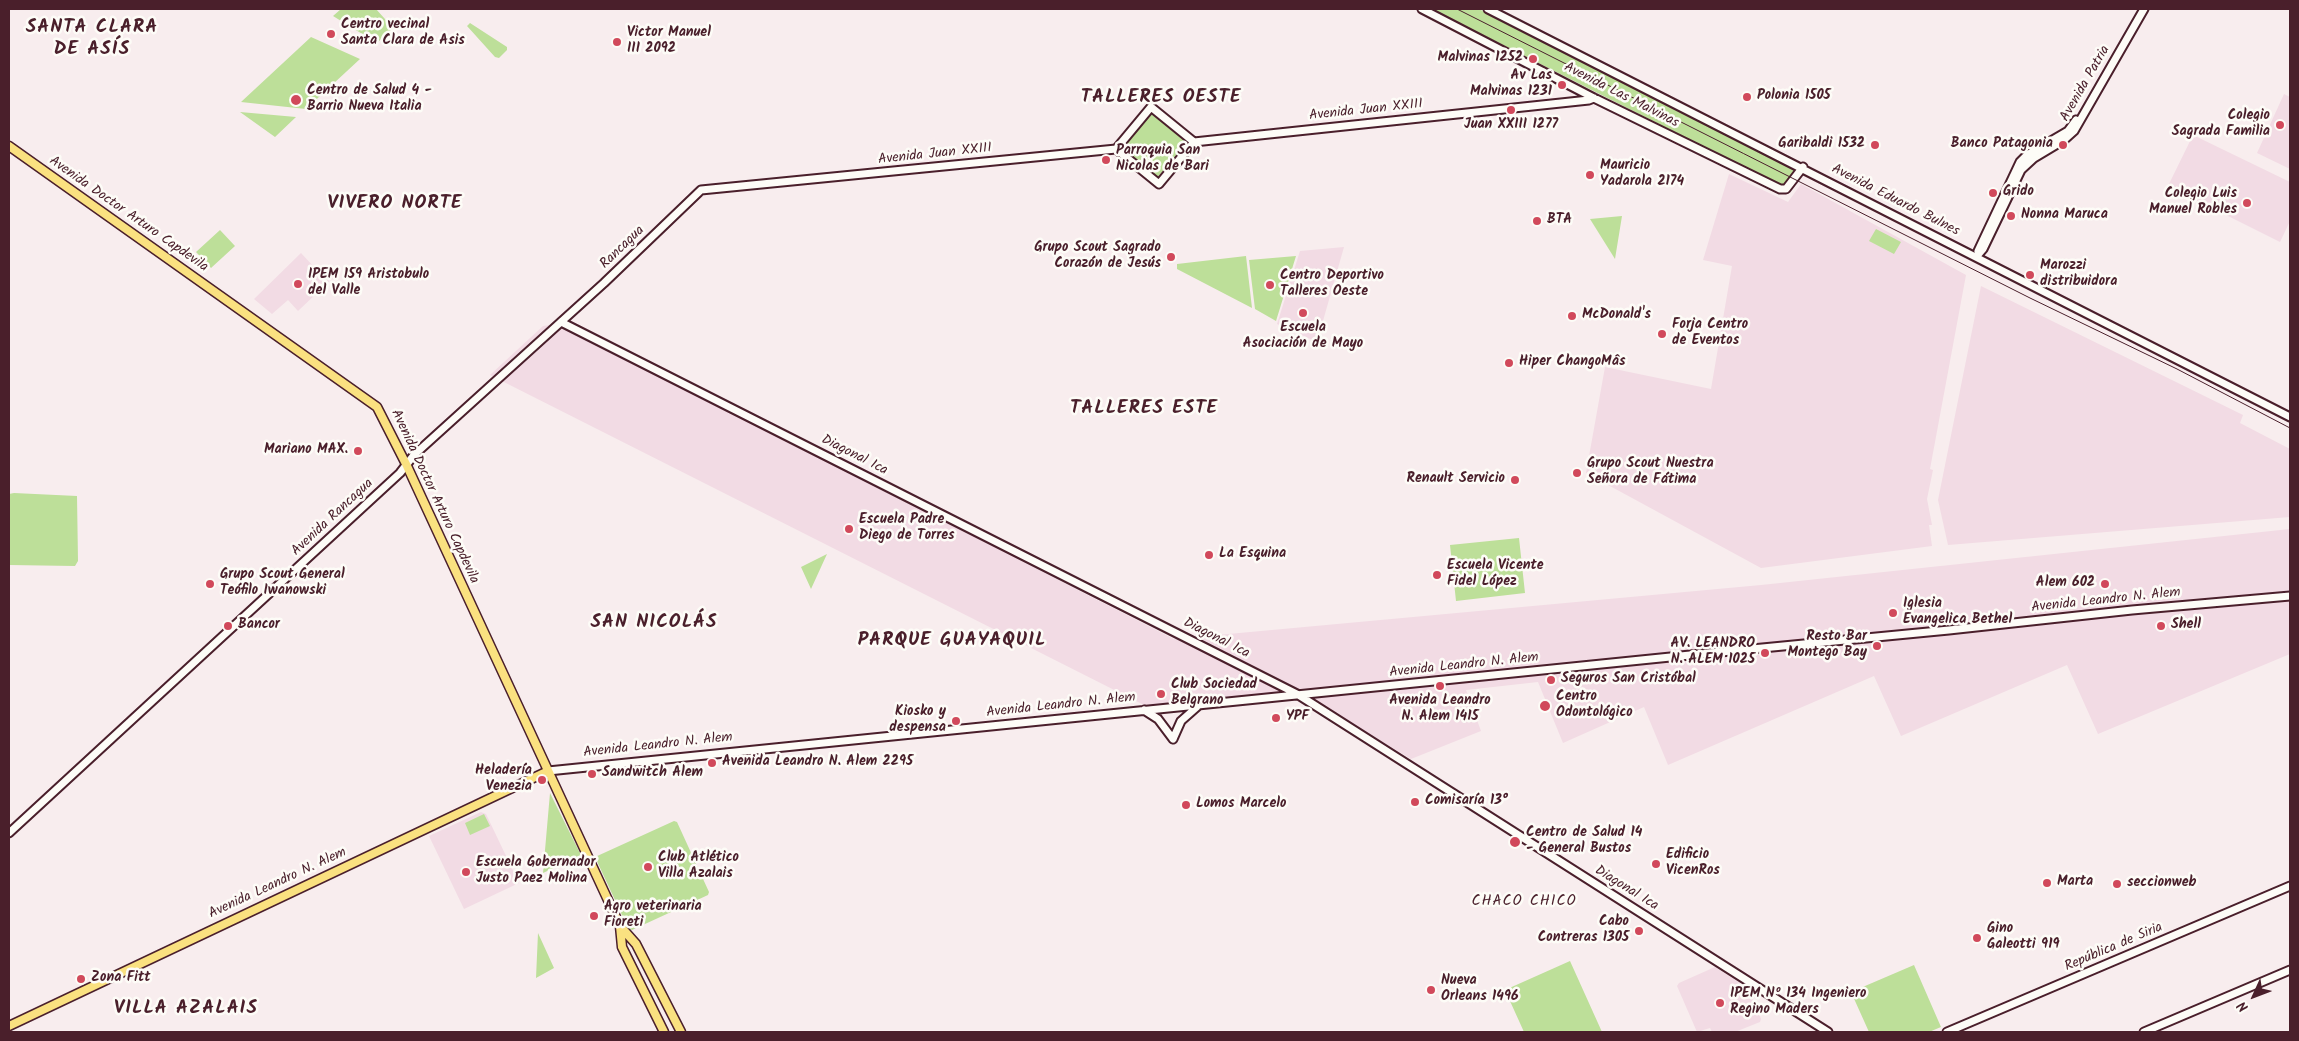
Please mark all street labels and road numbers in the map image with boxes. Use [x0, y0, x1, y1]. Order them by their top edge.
street label: Avenida Patria [2058, 43, 2114, 125]
street label: Avenida Las Malvinas [1561, 60, 1681, 132]
street label: Avenida Juan XXIII [1308, 97, 1424, 125]
street label: Avenida Juan XXIII [877, 141, 993, 169]
street label: Avenida Doctor Arturo Capdevila [45, 154, 211, 276]
street label: Avenida Eduardo Bulnes [1828, 161, 1962, 241]
street label: Rancagua [597, 223, 649, 273]
street label: Avenida Doctor Arturo Capdevila [386, 407, 482, 587]
street label: Diagonal Ica [818, 432, 890, 480]
street label: Avenida Rancagua [289, 476, 377, 560]
street label: Avenida Leandro N. Alem [2031, 585, 2181, 617]
street label: Diagonal Ica [1180, 615, 1252, 663]
street label: Avenida Leandro N. Alem [1389, 650, 1539, 682]
street label: Avenida Leandro N. Alem [986, 690, 1136, 722]
street label: Avenida Leandro N. Alem [583, 730, 733, 762]
street label: Avenida Leandro N. Alem [206, 845, 350, 923]
street label: Diagonal Ica [1591, 863, 1661, 915]
street label: República de Siria [2063, 920, 2165, 976]

